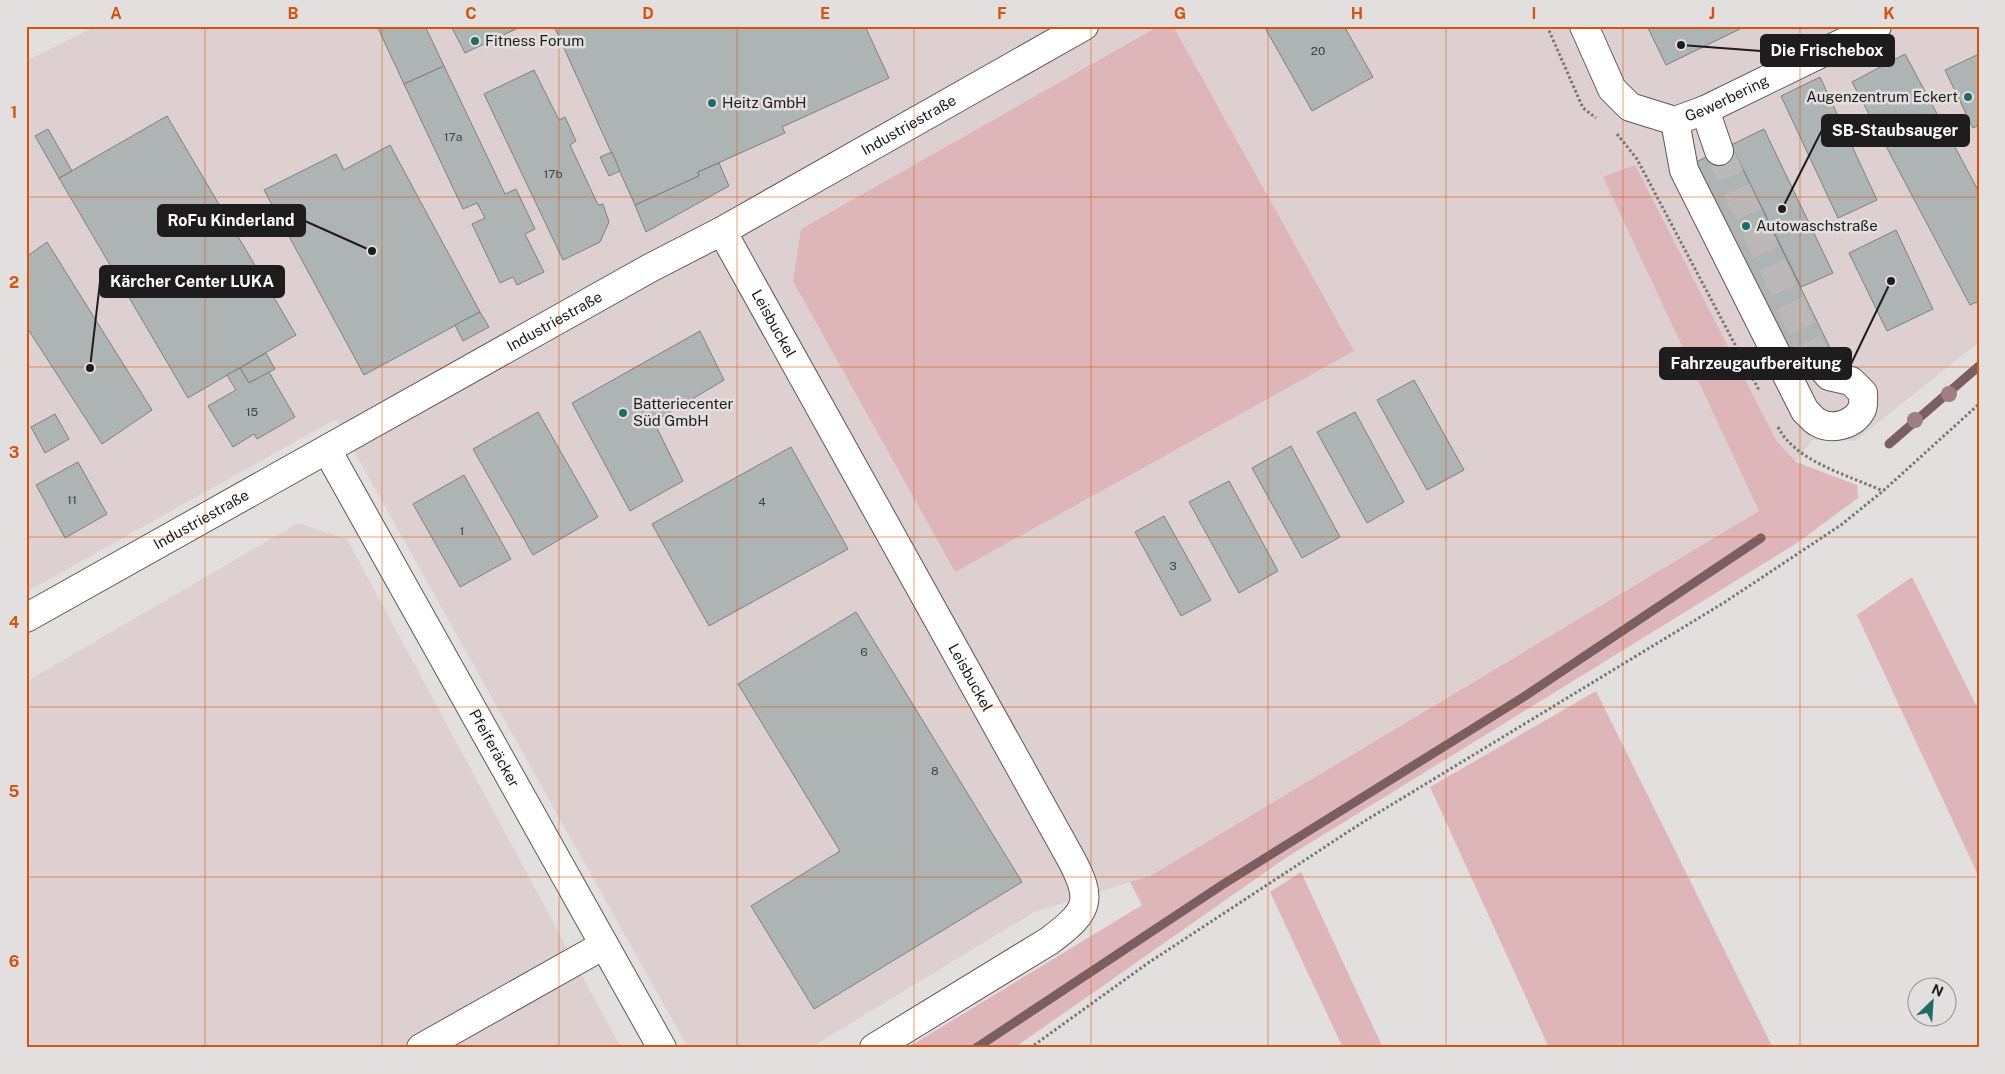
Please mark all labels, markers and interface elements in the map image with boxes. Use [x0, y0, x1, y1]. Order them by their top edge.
text: A [110, 4, 122, 23]
text: B [288, 4, 299, 23]
text: C [465, 4, 477, 23]
text: D [642, 4, 654, 23]
text: E [820, 4, 830, 23]
text: F [997, 4, 1007, 23]
text: G [1174, 4, 1186, 23]
text: H [1351, 4, 1363, 23]
text: I [1532, 4, 1536, 23]
text: J [1709, 4, 1715, 23]
text: K [1883, 4, 1895, 23]
place label: Fitness Forum [485, 32, 584, 49]
marker: Fitness Forum [469, 35, 481, 47]
callout: Die Frischebox [1761, 35, 1894, 66]
text: Die Frischebox [1771, 41, 1884, 60]
house number: 20 [1311, 44, 1325, 58]
street label: Gewerbering [1682, 71, 1771, 125]
place label: Augenzentrum Eckert [1806, 88, 1958, 105]
street label: Industriestraße [858, 91, 959, 158]
marker: Augenzentrum Eckert [1962, 91, 1974, 103]
place label: Heitz GmbH [722, 94, 807, 111]
marker: Heitz GmbH [706, 97, 718, 109]
text: 1 [11, 103, 17, 122]
callout: SB-Staubsauger [1822, 115, 1969, 146]
text: SB-Staubsauger [1832, 121, 1959, 140]
house number: 17a [444, 130, 462, 144]
house number: 17b [543, 167, 563, 181]
callout: RoFu Kinderland [158, 205, 305, 236]
text: RoFu Kinderland [168, 211, 294, 230]
place label: Autowaschstraße [1756, 217, 1878, 234]
marker: Autowaschstraße [1740, 220, 1752, 232]
callout: Kärcher Center LUKA [100, 266, 284, 297]
text: Kärcher Center LUKA [110, 272, 274, 291]
text: 2 [9, 273, 19, 292]
street label: Leisbuckel [748, 286, 800, 360]
street label: Industriestraße [504, 288, 605, 355]
callout: Fahrzeugaufbereitung [1660, 348, 1851, 379]
text: Fahrzeugaufbereitung [1671, 354, 1841, 373]
place label: Batteriecenter Süd GmbH [633, 395, 733, 429]
house number: 15 [246, 405, 259, 419]
marker: Batteriecenter Süd GmbH [617, 407, 629, 419]
text: 3 [9, 443, 19, 462]
street label: Industriestraße [151, 486, 252, 553]
house number: 11 [67, 493, 77, 507]
house number: 4 [758, 495, 766, 509]
house number: 1 [460, 524, 464, 538]
house number: 3 [1169, 559, 1177, 573]
text: 4 [9, 613, 20, 632]
street label: Leisbuckel [945, 640, 996, 714]
house number: 6 [860, 645, 868, 659]
street label: Pfeiferäcker [466, 706, 523, 790]
house number: 8 [931, 764, 939, 778]
text: 5 [9, 782, 20, 801]
text: 6 [9, 952, 19, 971]
north arrow [1908, 976, 1958, 1026]
text: N [1929, 981, 1946, 1000]

